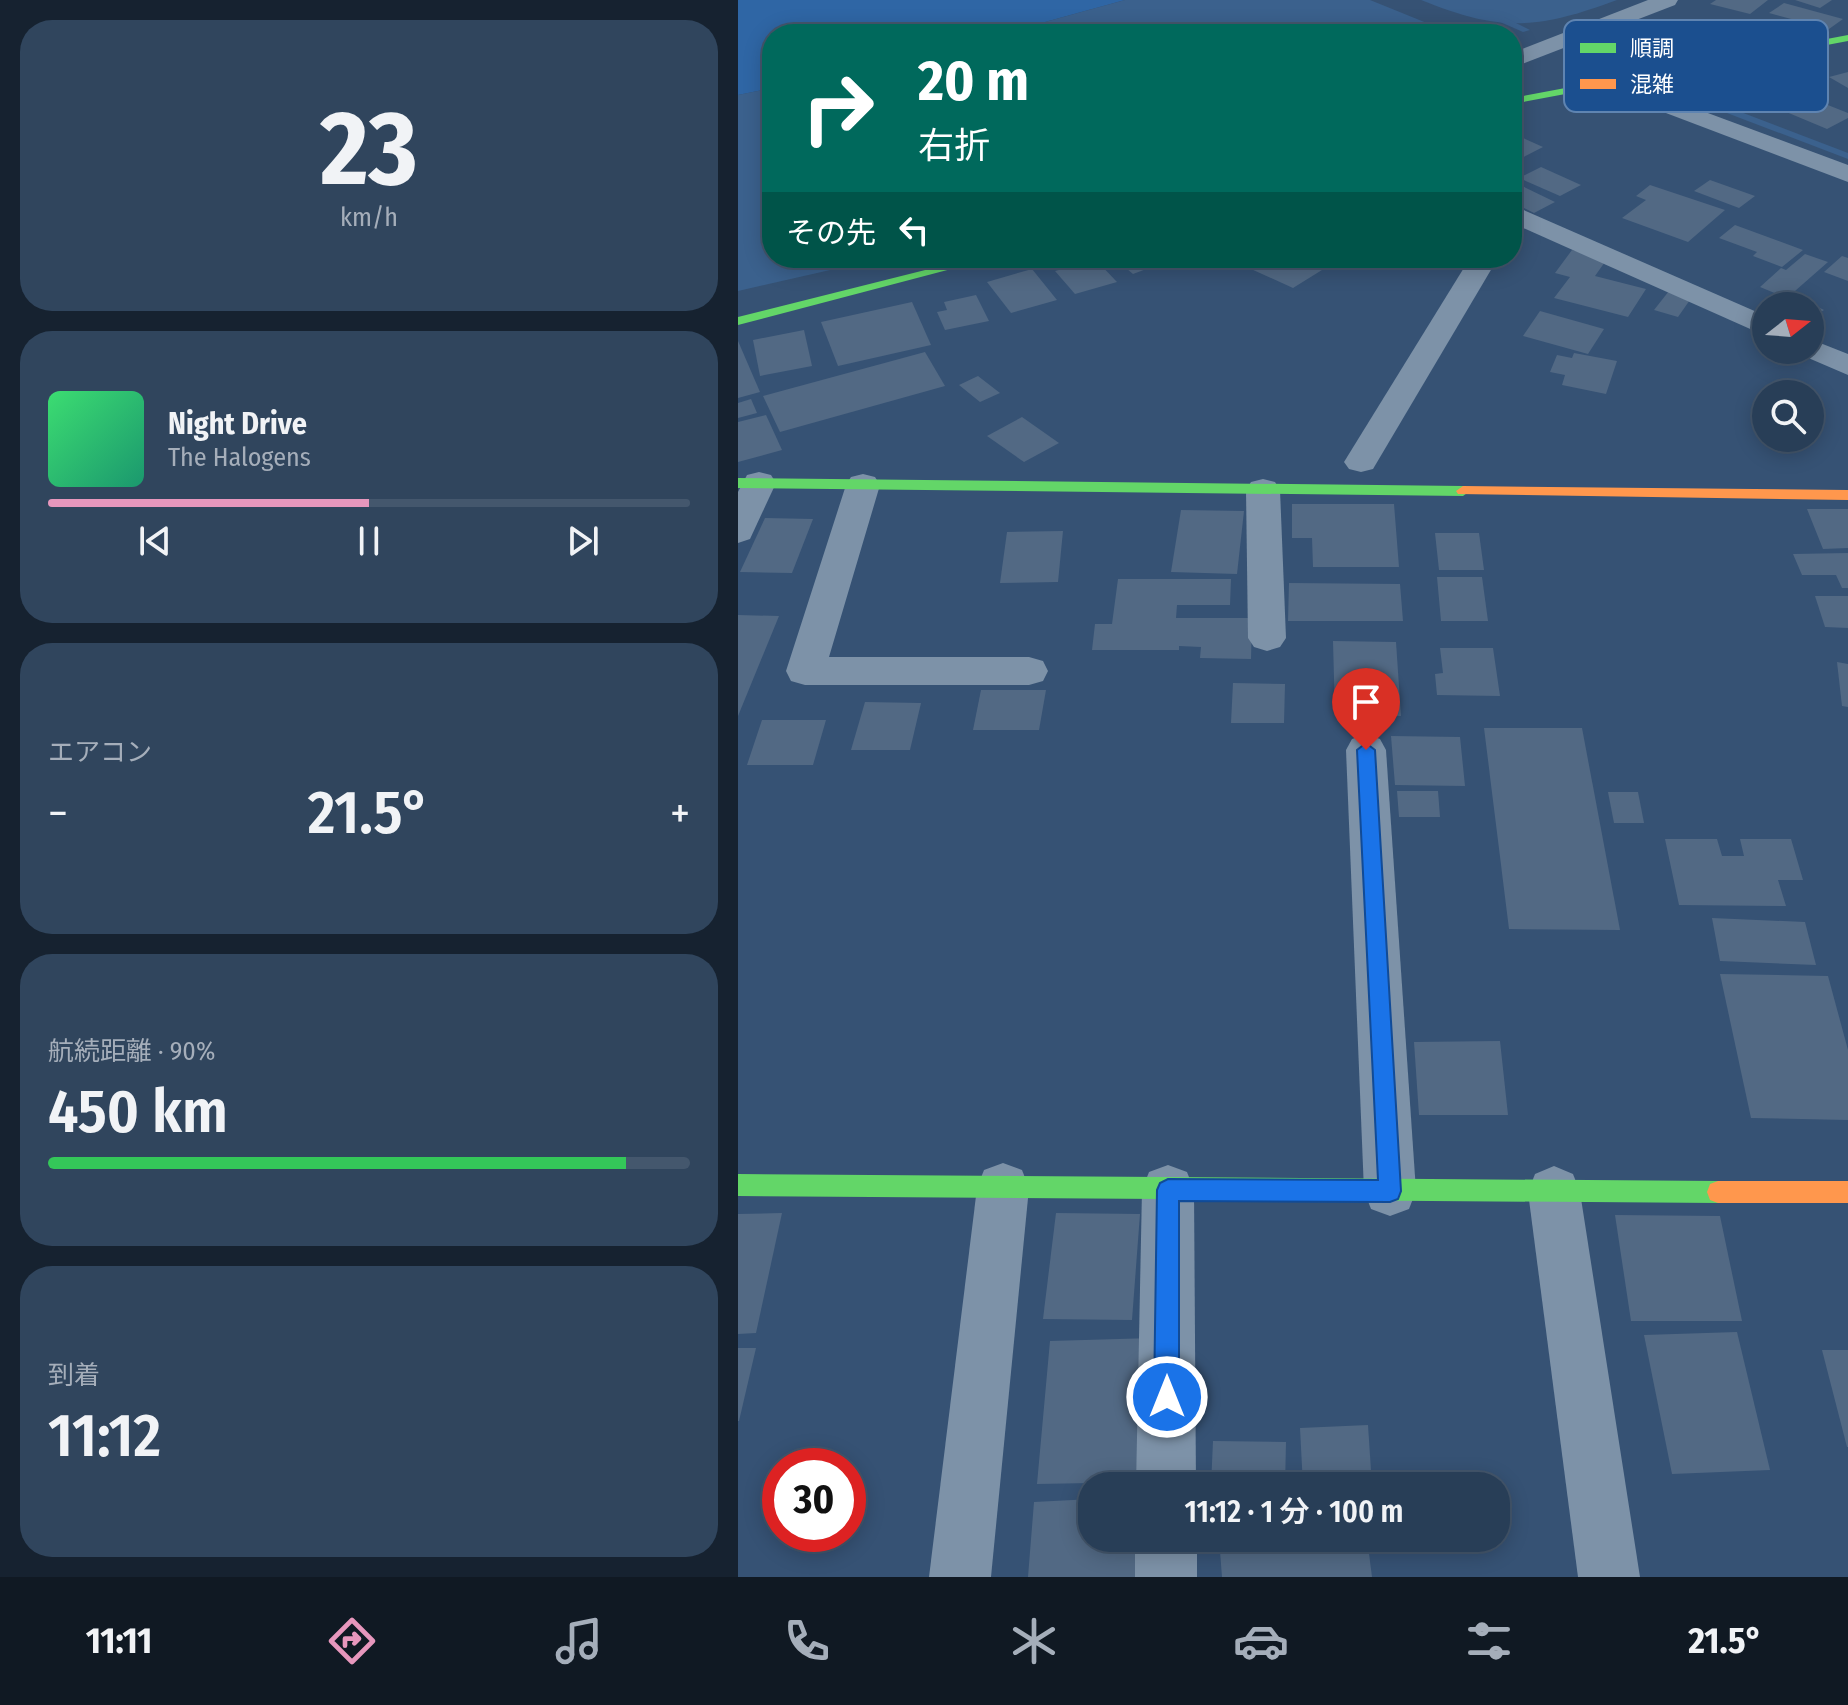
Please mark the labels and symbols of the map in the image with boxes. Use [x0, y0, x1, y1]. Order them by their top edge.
legend [1564, 20, 1828, 112]
text: 順調 [1630, 35, 1674, 62]
text: 混雑 [1630, 71, 1674, 98]
north arrow [1752, 292, 1824, 364]
pin [1332, 668, 1400, 750]
position arrow [1125, 1355, 1209, 1439]
speed limit sign: 30 [762, 1448, 866, 1552]

